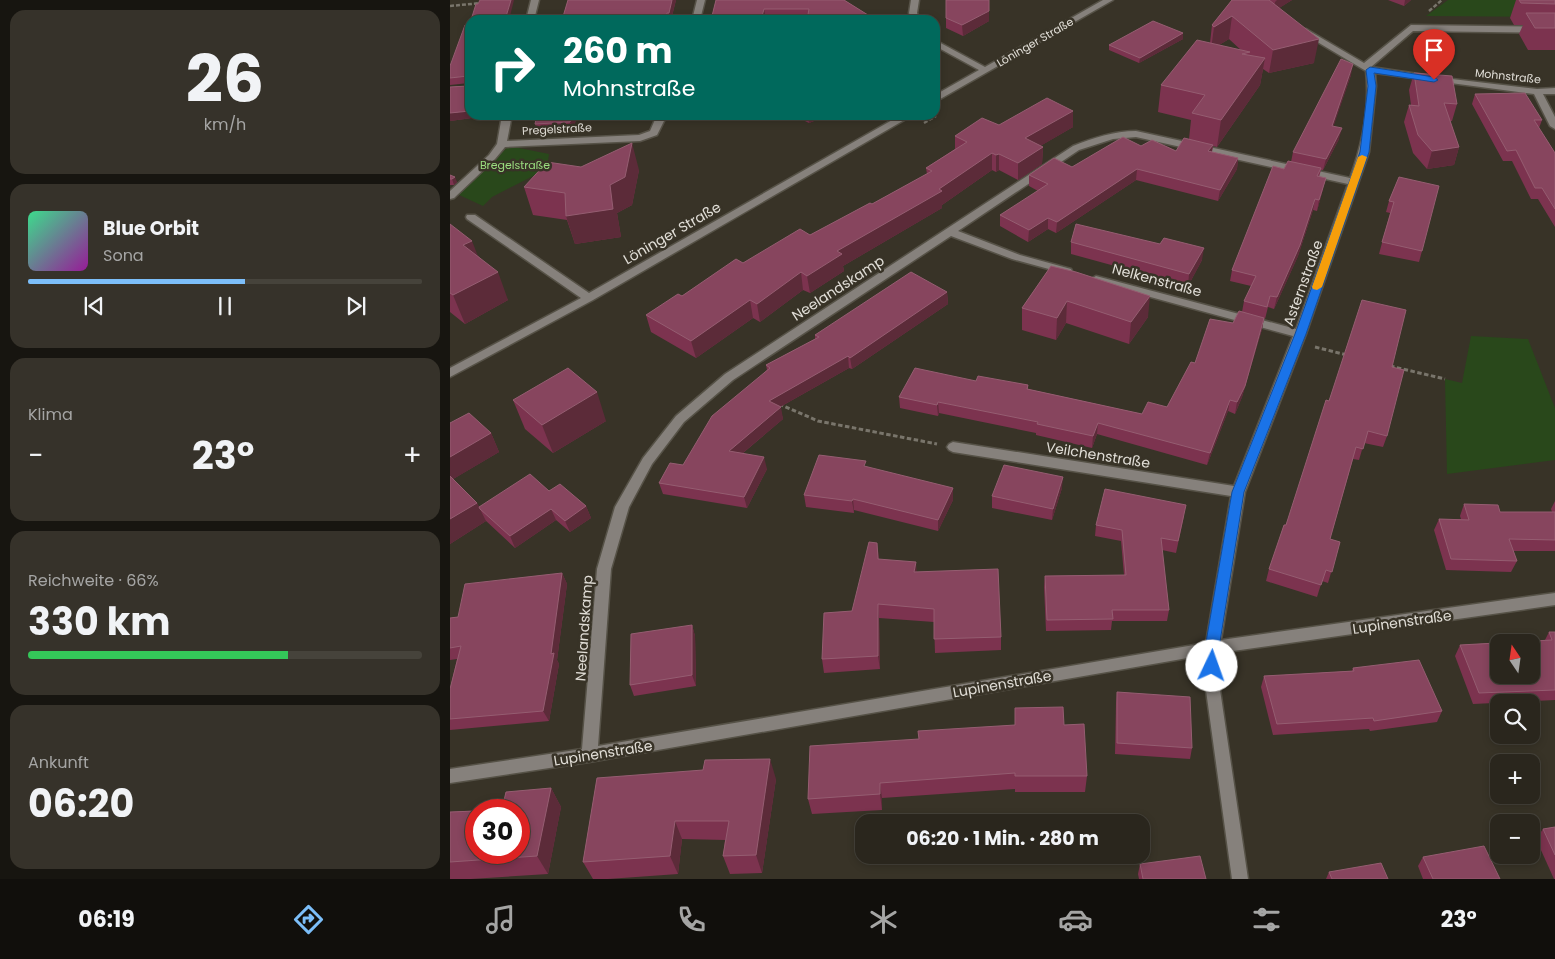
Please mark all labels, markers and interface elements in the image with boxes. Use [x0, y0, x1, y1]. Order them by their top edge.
street label: Löninger Straße [994, 13, 1076, 70]
text: 260 m [563, 26, 673, 75]
pin [1413, 29, 1455, 80]
text: 26 [186, 34, 264, 125]
icon: right [480, 35, 545, 100]
icon: arrive [1420, 36, 1448, 64]
street label: Mohnstraße [1474, 65, 1542, 87]
text: Mohnstraße [563, 73, 695, 104]
text: km/h [204, 113, 246, 136]
street label: Pregelstraße [522, 119, 592, 139]
park label: Bregelstraße [480, 157, 550, 173]
street label: Löninger Straße [619, 197, 725, 269]
text: Blue Orbit [103, 215, 199, 242]
street label: Asternstraße [1278, 237, 1328, 329]
text: Sona [103, 244, 144, 267]
street label: Neelandskamp [788, 251, 888, 325]
street label: Nelkenstraße [1110, 258, 1204, 302]
icon: previous [80, 292, 108, 320]
icon: pause [211, 292, 239, 320]
icon: next [342, 292, 370, 320]
text: Klima [28, 403, 73, 426]
text: 23° [192, 429, 254, 482]
text: − [28, 436, 43, 475]
text: + [403, 436, 422, 475]
street label: Veilchenstraße [1044, 437, 1152, 473]
text: Reichweite · 66% [28, 569, 159, 592]
street label: Neelandskamp [570, 574, 598, 682]
text: 330 km [28, 595, 171, 648]
street label: Lupinenstraße [1351, 605, 1453, 639]
north arrow [1490, 634, 1540, 684]
map controls [1490, 634, 1540, 864]
position arrow [1185, 639, 1237, 691]
street label: Lupinenstraße [951, 665, 1053, 703]
button: search [1490, 694, 1540, 744]
street label: Lupinenstraße [552, 735, 654, 771]
text: Ankunft [28, 751, 89, 774]
button: + [1490, 754, 1540, 804]
text: 06:20 [28, 777, 134, 830]
speed limit sign: 30 [465, 799, 530, 864]
button: − [1490, 814, 1540, 864]
text: 06:20 · 1 Min. · 280 m [906, 825, 1099, 852]
icon: directions [291, 902, 326, 937]
icon: music [483, 902, 518, 937]
icon: phone [674, 902, 709, 937]
icon: climate [866, 902, 901, 937]
icon: car [1058, 902, 1093, 937]
icon: filters [1249, 902, 1284, 937]
text: 06:19 [78, 904, 135, 935]
text: 23° [1441, 904, 1477, 935]

